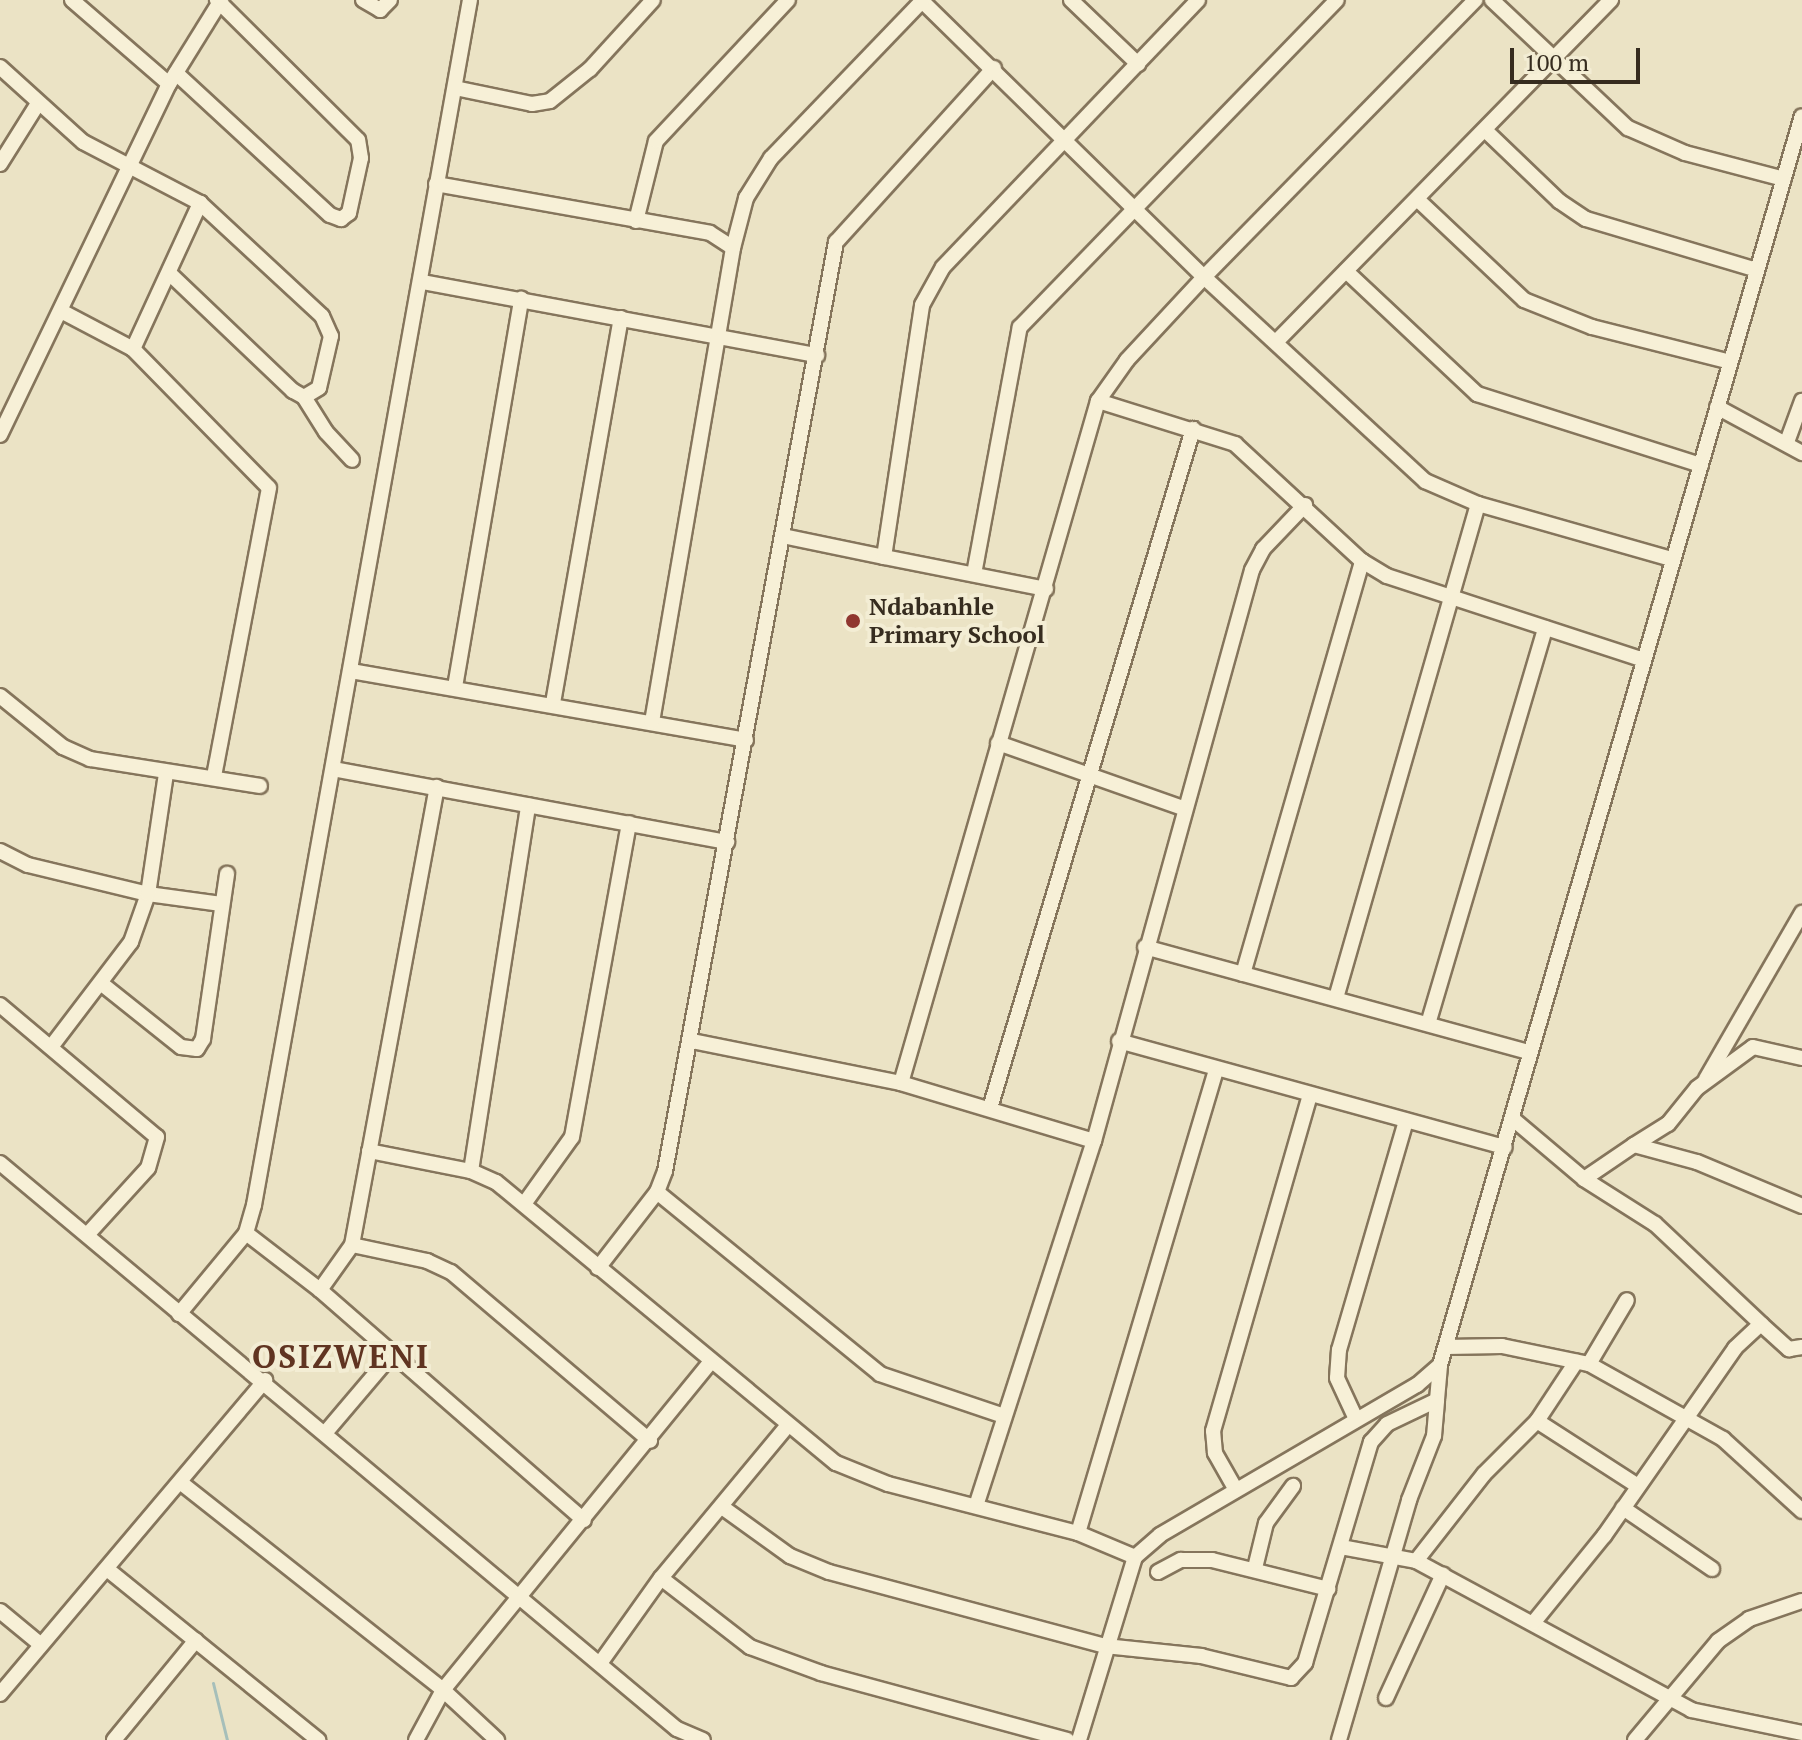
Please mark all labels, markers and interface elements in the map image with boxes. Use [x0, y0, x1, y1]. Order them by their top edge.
scale bar [1514, 32, 1644, 82]
text: 100 m [1524, 46, 1589, 78]
place label: Ndabanhle Primary School [869, 593, 1045, 649]
marker: Ndabanhle Primary School [844, 612, 862, 630]
district label: OSIZWENI [252, 1337, 430, 1375]

